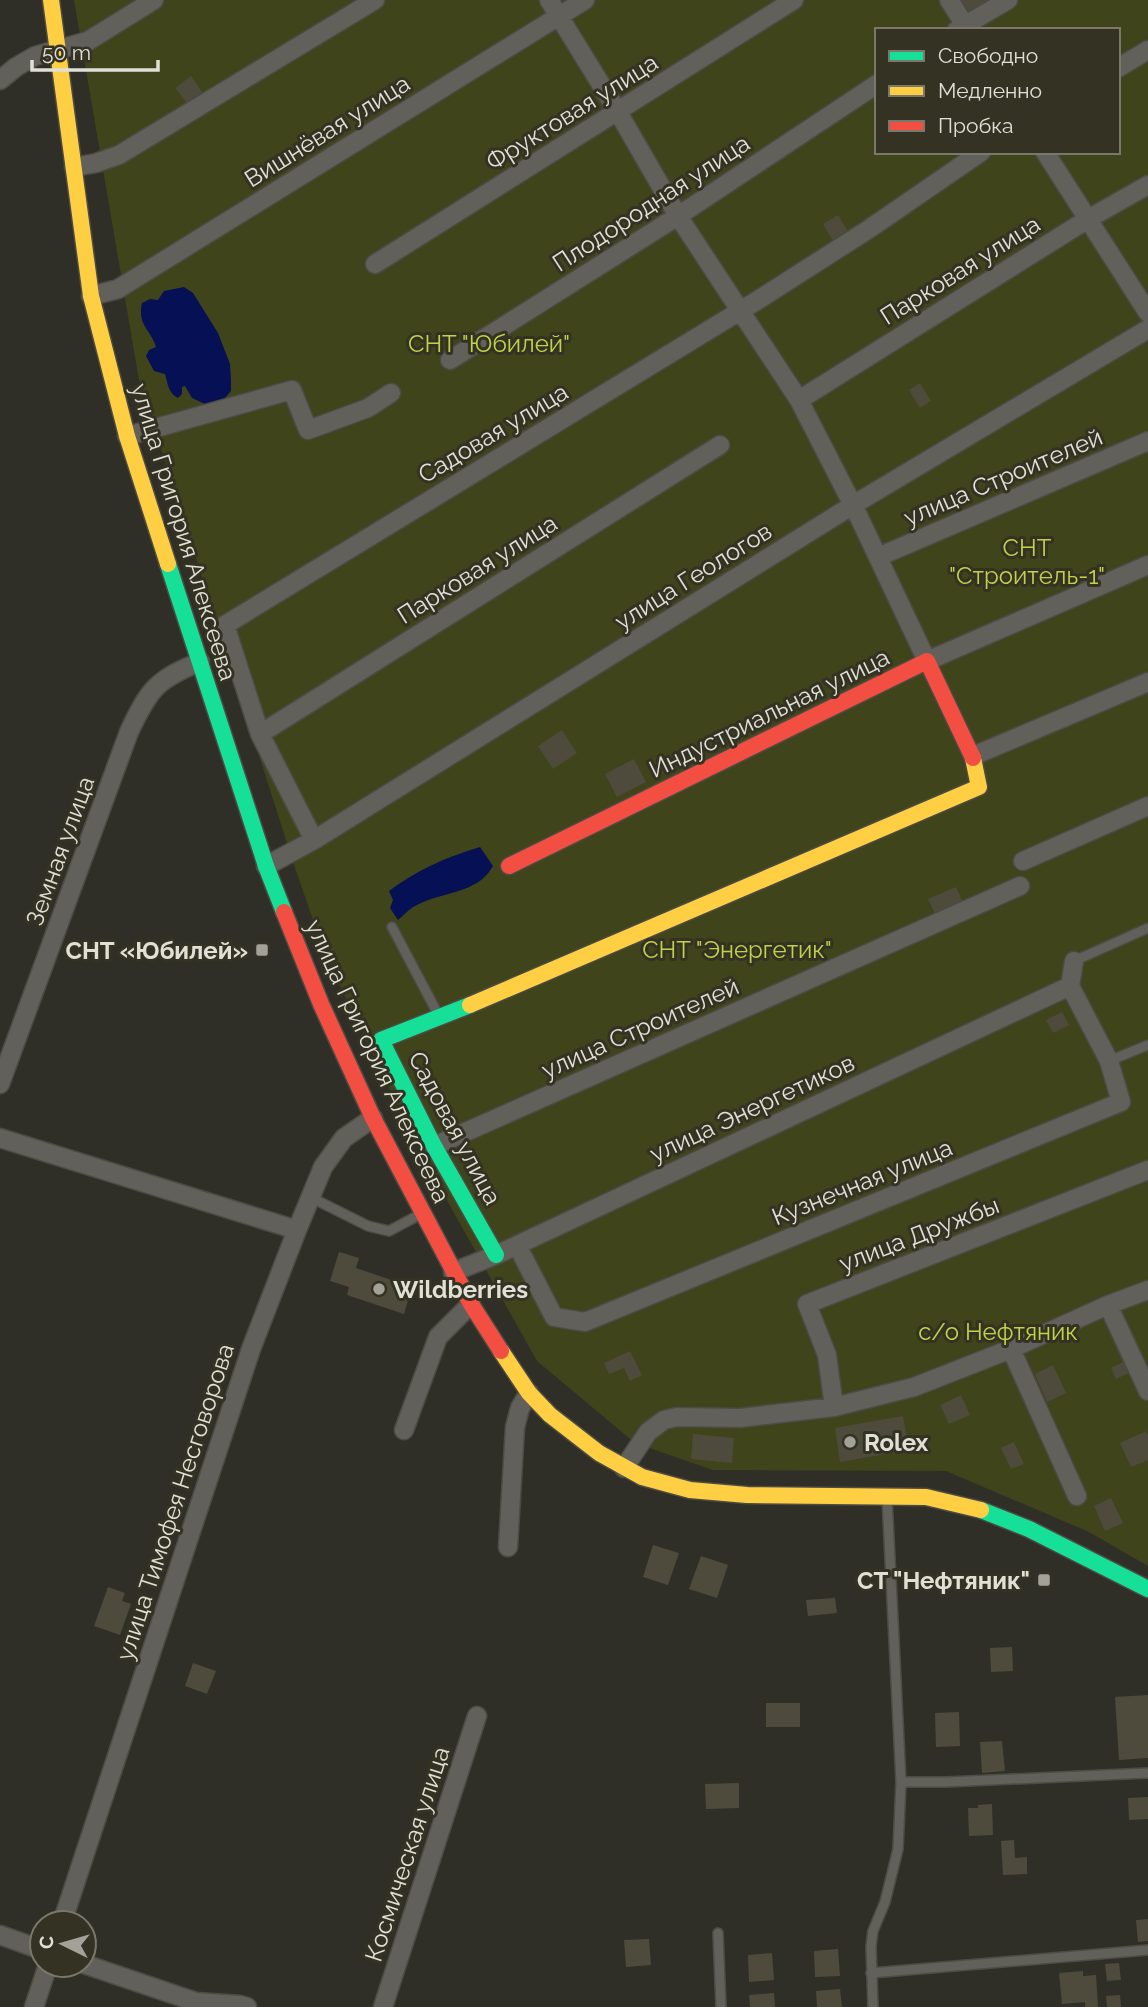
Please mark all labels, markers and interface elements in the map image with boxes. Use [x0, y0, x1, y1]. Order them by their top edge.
scale bar [32, 28, 158, 72]
legend [875, 28, 1120, 154]
text: 50 m [42, 40, 91, 65]
text: Свободно [938, 43, 1038, 68]
street label: Фруктовая улица [481, 48, 663, 176]
street label: Вишнёвая улица [239, 69, 415, 193]
text: Медленно [938, 78, 1042, 103]
text: Пробка [938, 113, 1014, 138]
street label: Плодородная улица [547, 128, 755, 278]
street label: Парковая улица [875, 209, 1045, 331]
park label: СНТ "Юбилей" [408, 329, 570, 358]
street label: Садовая улица [413, 377, 573, 489]
street label: улица Григория Алексеева [125, 380, 243, 684]
street label: улица Строителей [899, 422, 1107, 532]
street label: Парковая улица [392, 508, 562, 630]
street label: улица Геологов [609, 516, 777, 636]
park label: СНТ "Строитель-1" [949, 533, 1105, 590]
street label: Индустриальная улица [644, 642, 894, 784]
street label: Земная улица [20, 772, 100, 930]
street label: улица Григория Алексеева [300, 915, 456, 1207]
park label: СНТ "Энергетик" [642, 935, 832, 964]
place label: СНТ «Юбилей» [65, 936, 248, 965]
marker: СНТ «Юбилей» [254, 942, 270, 958]
street label: улица Строителей [537, 971, 743, 1085]
street label: Садовая улица [402, 1046, 508, 1210]
street label: улица Энергетиков [645, 1048, 859, 1168]
street label: Кузнечная улица [768, 1133, 956, 1231]
street label: улица Дружбы [835, 1190, 1003, 1278]
place label: Wildberries [393, 1275, 528, 1304]
marker: Wildberries [371, 1281, 387, 1297]
park label: с/о Нефтяник [918, 1317, 1078, 1346]
street label: улица Тимофея Несговорова [110, 1340, 240, 1664]
place label: Rolex [864, 1428, 929, 1457]
marker: Rolex [842, 1434, 858, 1450]
place label: СТ "Нефтяник" [857, 1566, 1030, 1595]
marker: СТ "Нефтяник" [1036, 1572, 1052, 1588]
street label: Космическая улица [359, 1743, 455, 1965]
north arrow [28, 1909, 98, 1979]
text: С [35, 1935, 58, 1950]

